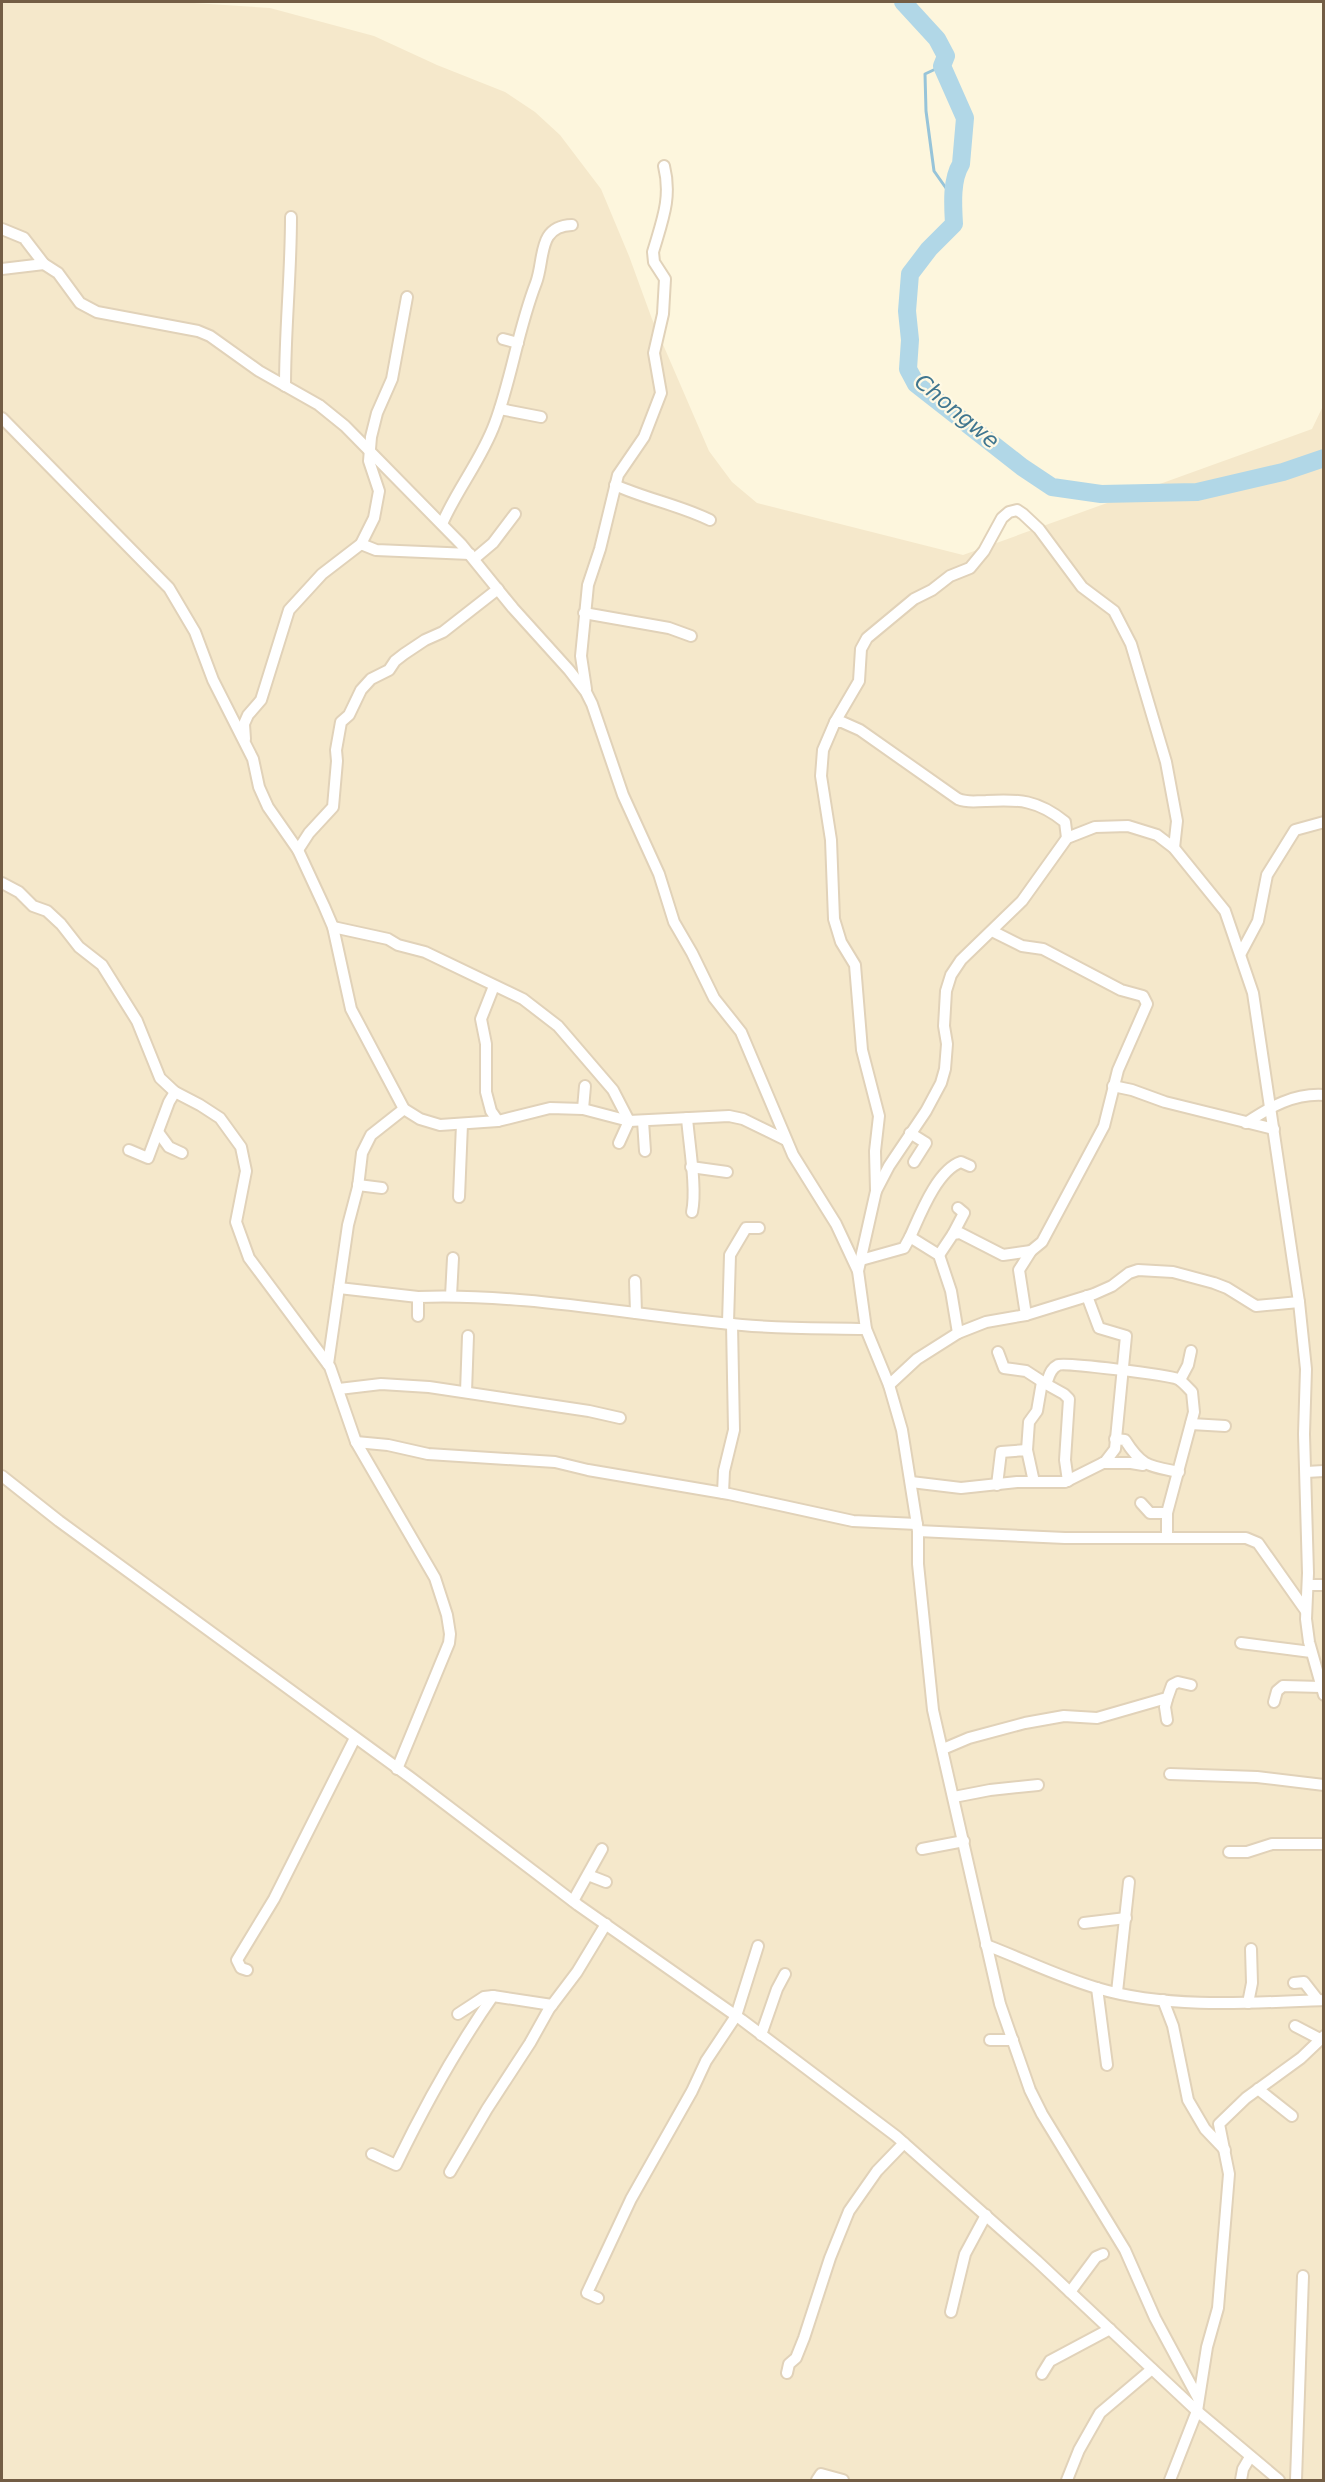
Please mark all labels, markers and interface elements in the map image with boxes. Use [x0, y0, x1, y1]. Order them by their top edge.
water label: Chongwe [910, 369, 1004, 453]

